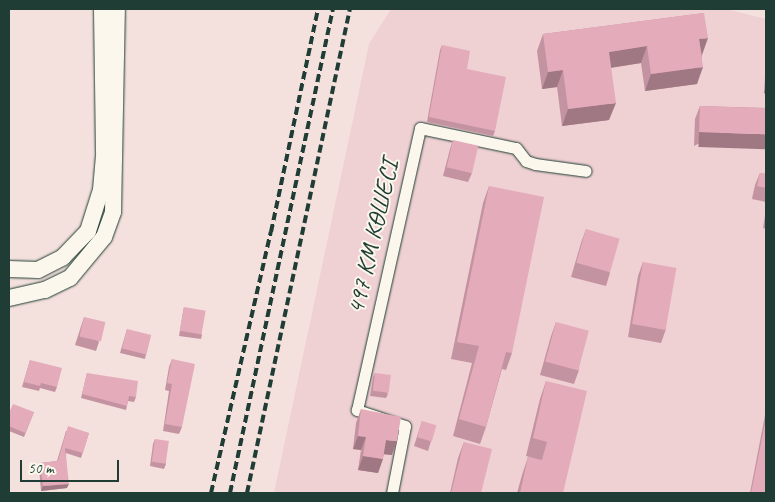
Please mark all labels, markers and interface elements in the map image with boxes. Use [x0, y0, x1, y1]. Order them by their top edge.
street label: 497 КМ КӨШЕСІ [341, 157, 405, 317]
scale bar [22, 450, 121, 482]
text: 50 m [28, 459, 54, 478]

